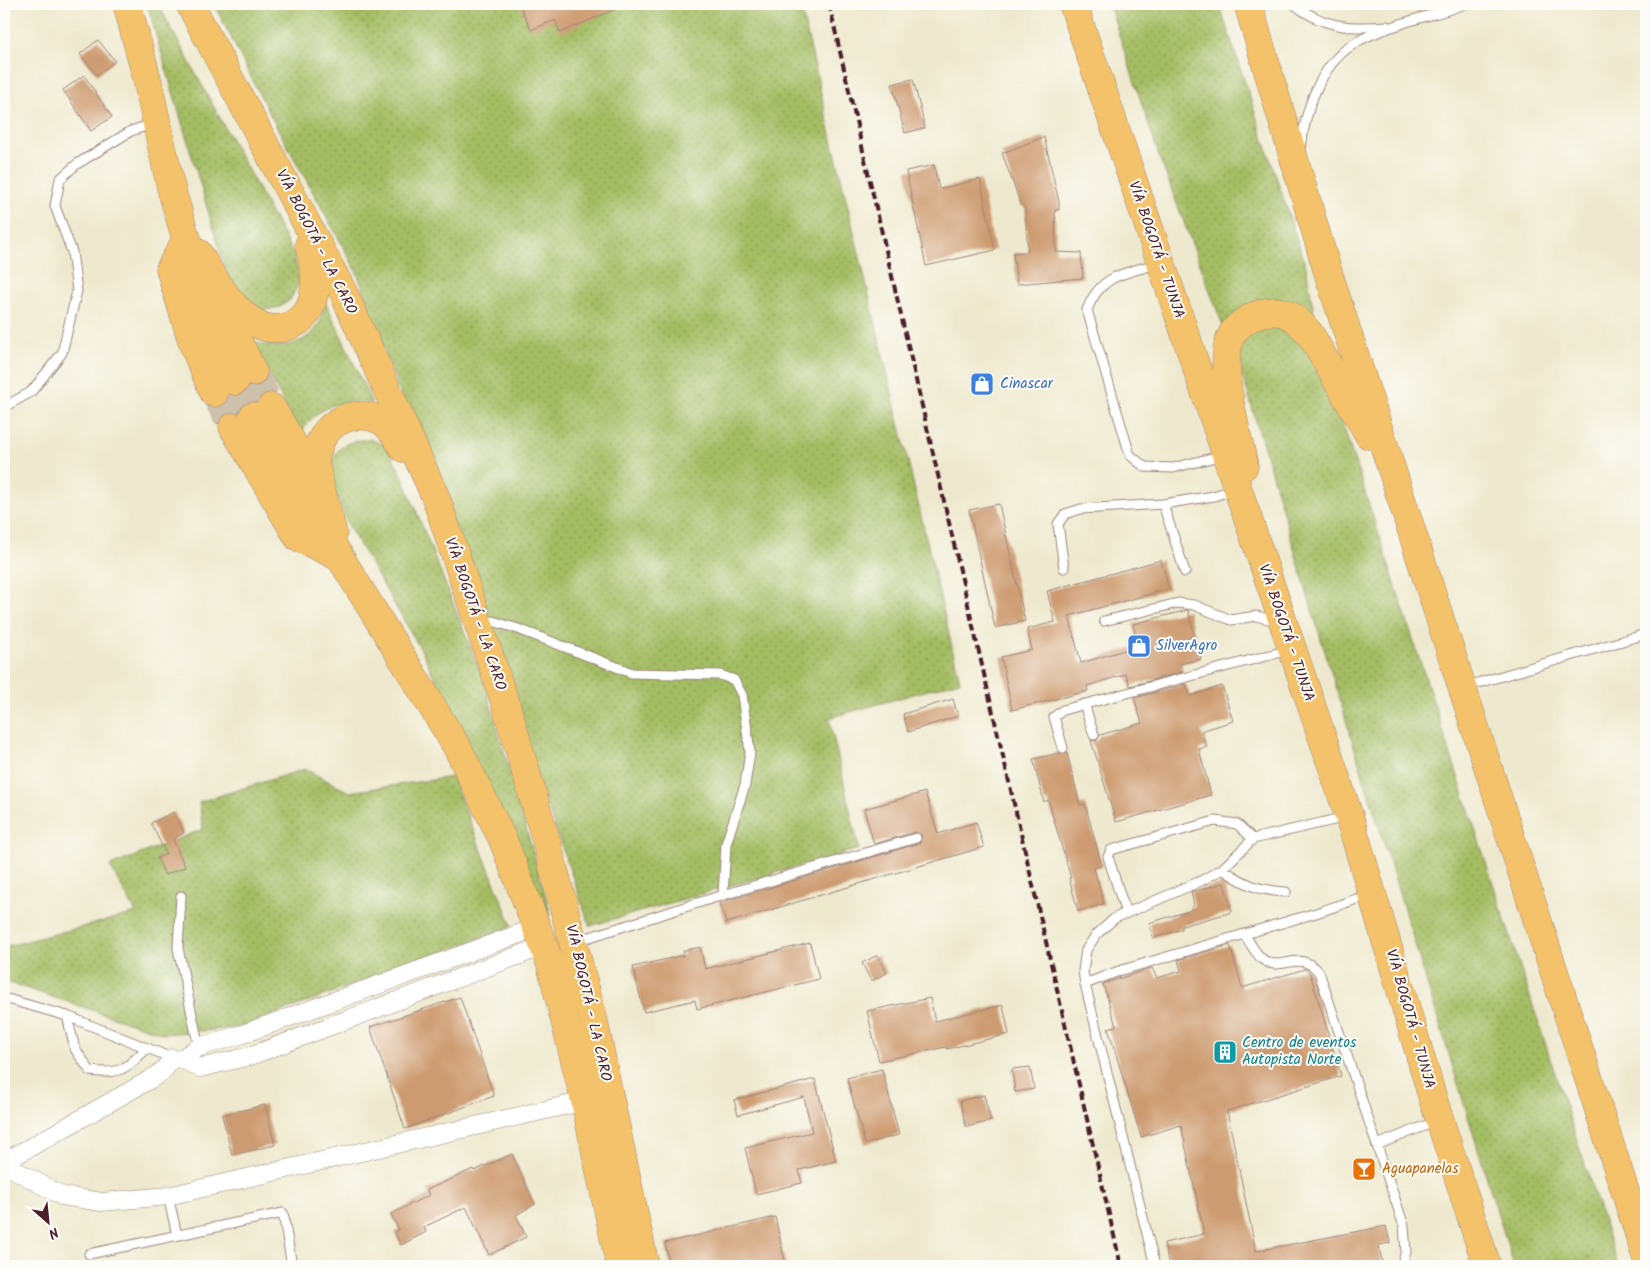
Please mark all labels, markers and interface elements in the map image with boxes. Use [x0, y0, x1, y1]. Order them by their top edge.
street label: VÍA BOGOTÁ - LA CARO [269, 165, 363, 319]
street label: VÍA BOGOTÁ - TUNJA [1121, 178, 1191, 322]
shop icon: Cinascar [969, 371, 995, 397]
place label: Cinascar [1000, 372, 1054, 396]
street label: VÍA BOGOTÁ - LA CARO [438, 534, 512, 694]
street label: VÍA BOGOTÁ - TUNJA [1251, 561, 1321, 705]
shop icon: SilverAgro [1126, 633, 1152, 659]
place label: SilverAgro [1156, 634, 1217, 658]
street label: VÍA BOGOTÁ - LA CARO [558, 922, 618, 1084]
street label: VÍA BOGOTÁ - TUNJA [1379, 946, 1441, 1092]
place label: Centro de eventos Autopista Norte [1242, 1031, 1357, 1072]
building icon: Centro de eventos Autopista Norte [1212, 1039, 1238, 1065]
bar icon: Aguapanelas [1351, 1156, 1377, 1182]
place label: Aguapanelas [1382, 1157, 1459, 1181]
north arrow [22, 1198, 72, 1248]
text: N [44, 1221, 62, 1245]

